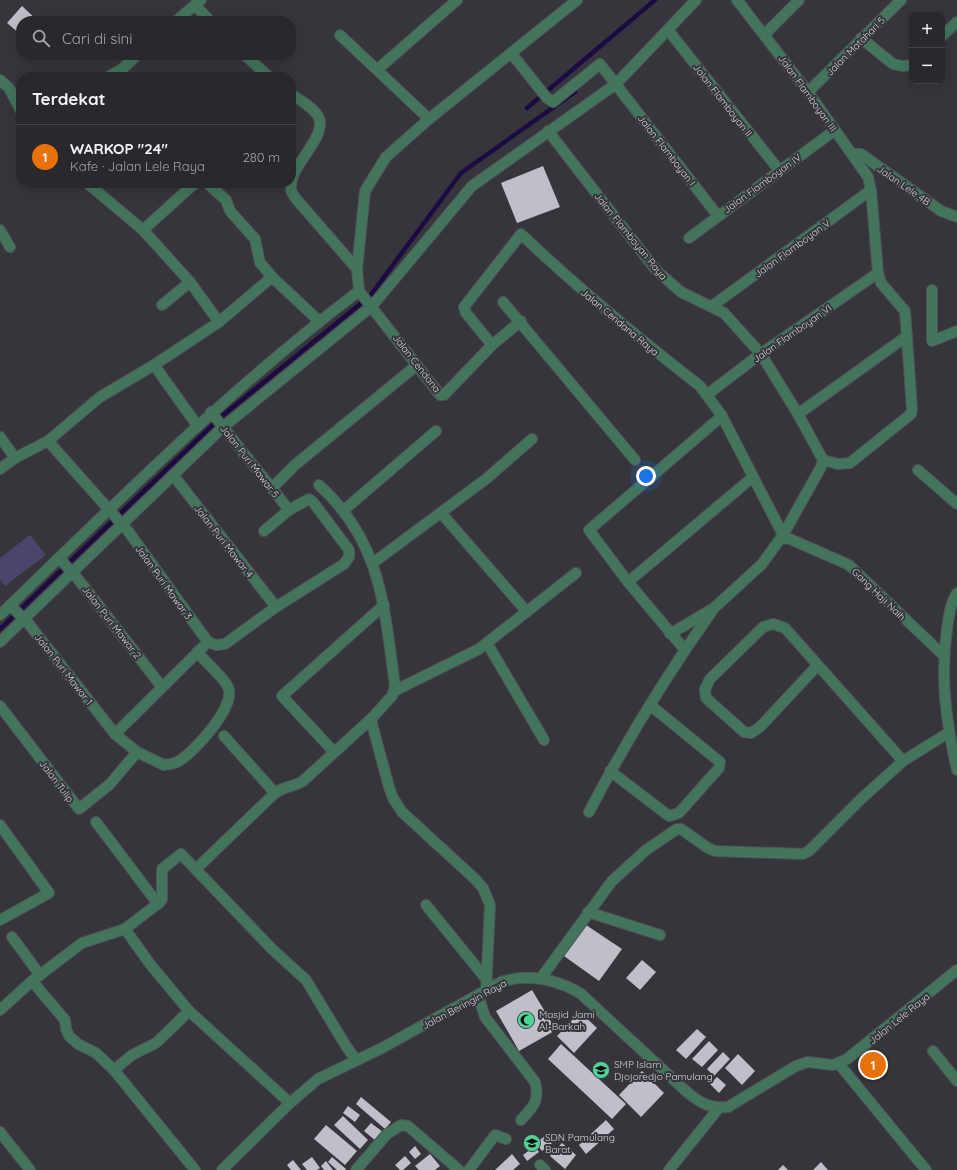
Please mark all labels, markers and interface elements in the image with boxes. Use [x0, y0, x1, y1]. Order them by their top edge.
map controls [909, 12, 945, 84]
button: + [909, 12, 945, 48]
street label: Jalan Matahari 5 [823, 14, 888, 79]
search box [16, 16, 296, 60]
icon: search [30, 27, 52, 49]
text: Cari di sini [62, 29, 133, 48]
button: − [909, 48, 945, 84]
street label: Jalan Flamboyan III [775, 52, 840, 134]
street label: Jalan Flamboyan II [690, 61, 755, 139]
text: Terdekat [32, 88, 106, 109]
street label: Jalan Flamboyan I [635, 112, 698, 188]
text: WARKOP "24" [70, 139, 168, 158]
text: 1 [42, 149, 48, 165]
text: 280 m [243, 149, 280, 165]
street label: Jalan Flamboyan IV [721, 151, 804, 216]
text: Kafe · Jalan Lele Raya [70, 158, 205, 174]
street label: Jalan Lele 4B [875, 162, 933, 209]
street label: Jalan Flamboyan Raya [591, 190, 670, 283]
street label: Jalan Flamboyan V [752, 216, 833, 280]
street label: Jalan Cendana Raya [578, 286, 661, 359]
street label: Jalan Flamboyan VI [750, 301, 834, 365]
street label: Jalan Cendana [390, 331, 443, 395]
street label: Jalan Puri Mawar 5 [217, 422, 282, 500]
your location [636, 466, 656, 486]
street label: Jalan Puri Mawar 4 [191, 502, 256, 580]
street label: Jalan Puri Mawar 3 [132, 543, 195, 622]
street label: Gang Haji Naih [849, 565, 908, 623]
street label: Jalan Puri Mawar 2 [79, 583, 144, 662]
street label: Jalan Puri Mawar 1 [32, 631, 96, 708]
street label: Jalan Tulip [36, 758, 77, 805]
street label: Jalan Beringin Raya [420, 977, 509, 1032]
street label: Jalan Lele Raya [866, 990, 932, 1047]
place label: Masjid Jami Al-Barkah [539, 1008, 595, 1033]
mosque icon: Masjid Jami Al-Barkah [516, 1010, 536, 1030]
pin: 1 [860, 1050, 886, 1080]
place label: SMP Islam Djojoredjo Pamulang [614, 1058, 713, 1083]
school or university icon: SMP Islam Djojoredjo Pamulang [591, 1060, 611, 1080]
place label: SDN Pamulang Barat [545, 1131, 615, 1156]
school or university icon: SDN Pamulang Barat [522, 1133, 542, 1153]

